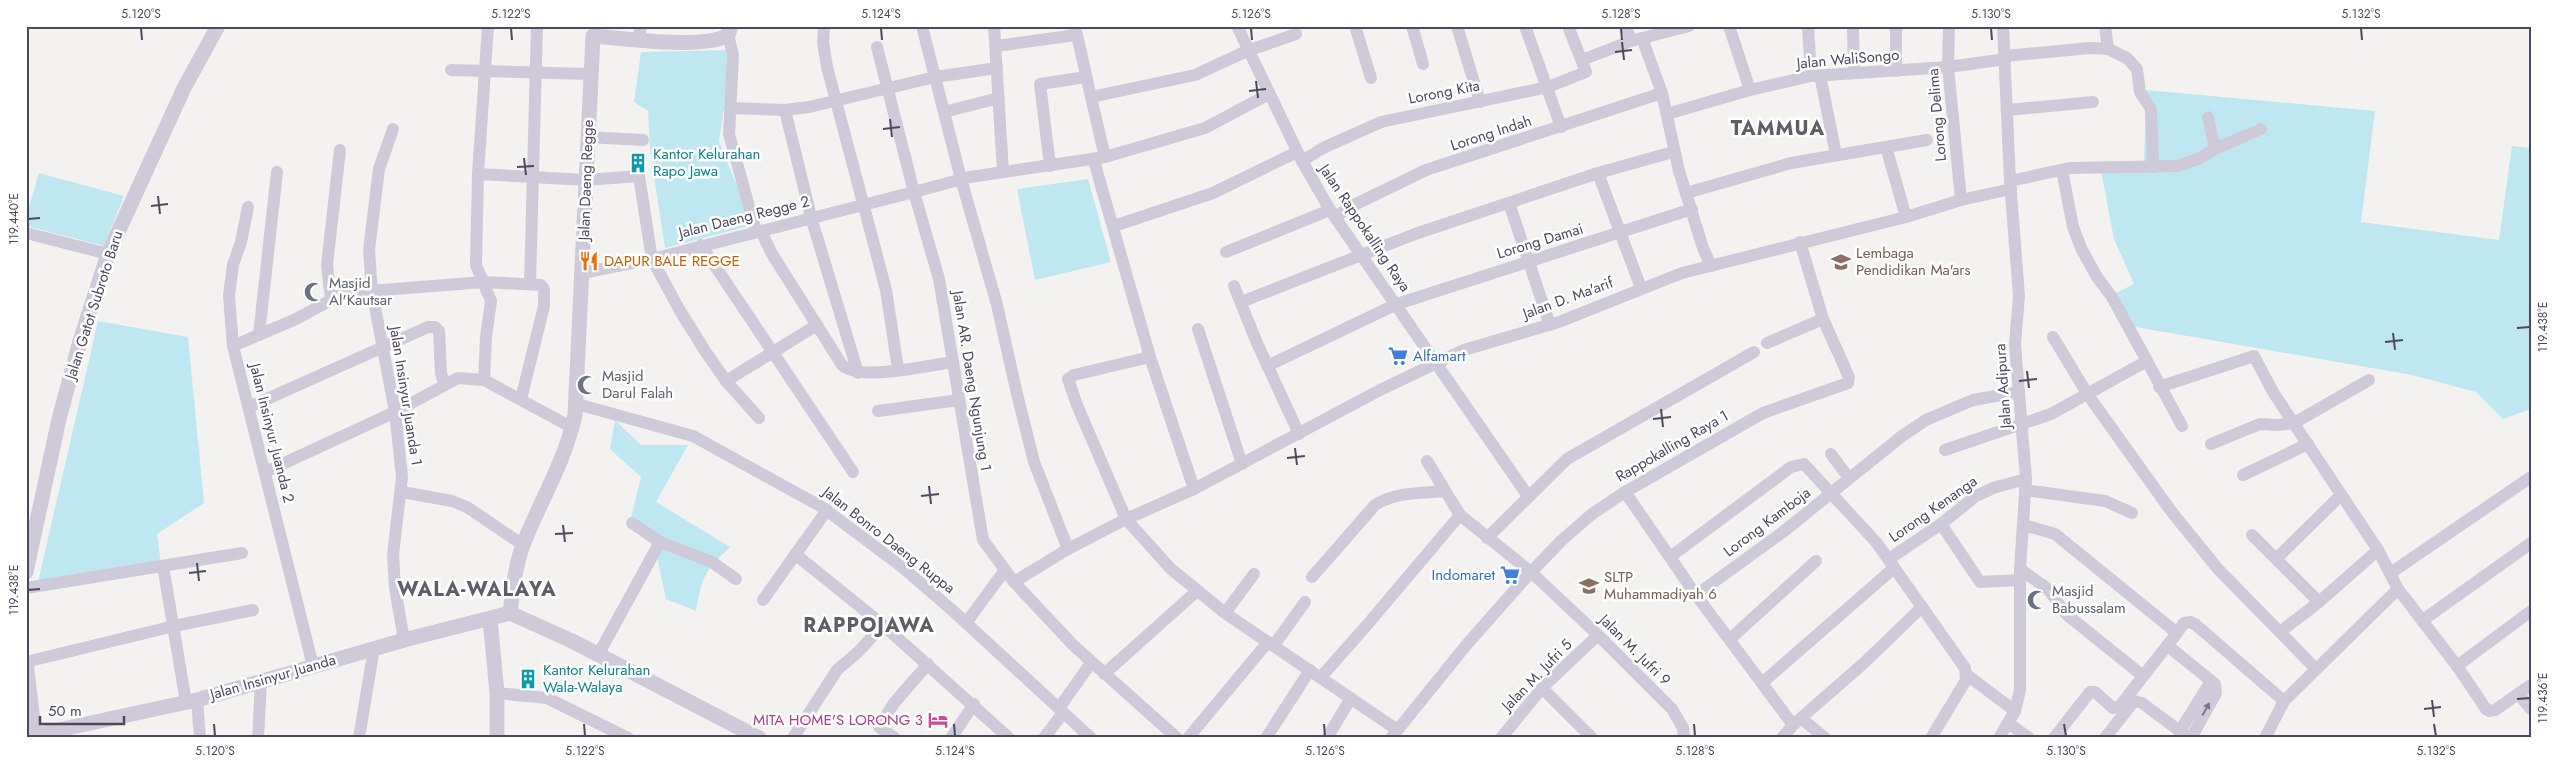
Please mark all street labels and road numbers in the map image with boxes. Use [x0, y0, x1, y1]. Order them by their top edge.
street label: Jalan WaliSongo [1794, 44, 1900, 75]
street label: Lorong Delima [1922, 68, 1952, 162]
street label: Lorong Kita [1406, 74, 1482, 110]
street label: Lorong Indah [1448, 110, 1534, 156]
street label: Jalan Daeng Regge [573, 119, 599, 243]
street label: Jalan Rappokalling Raya [1313, 158, 1416, 296]
street label: Jalan Daeng Regge 2 [674, 190, 812, 244]
street label: Lorong Damai [1494, 217, 1586, 265]
street label: Jalan Gatot Subroto Baru [59, 228, 128, 384]
street label: Jalan D. Ma'arif [1518, 271, 1617, 325]
street label: Jalan AR. Daeng Ngunjung 1 [947, 287, 997, 473]
street label: Jalan Insinyur Juanda 1 [384, 323, 428, 467]
street label: Jalan Adipura [1989, 343, 2017, 431]
street label: Jalan Insinyur Juanda 2 [244, 359, 300, 505]
street label: Rappokalling Raya 1 [1611, 405, 1733, 487]
street label: Lorong Kenanga [1884, 470, 1982, 548]
street label: Jalan Bonro Daeng Ruppa [817, 480, 960, 599]
street label: Lorong Kamboja [1719, 482, 1815, 562]
street label: Jalan M. Jufri 9 [1593, 608, 1676, 691]
street label: Jalan M. Jufri 5 [1495, 634, 1577, 717]
street label: Jalan Insinyur Juanda [206, 649, 338, 706]

